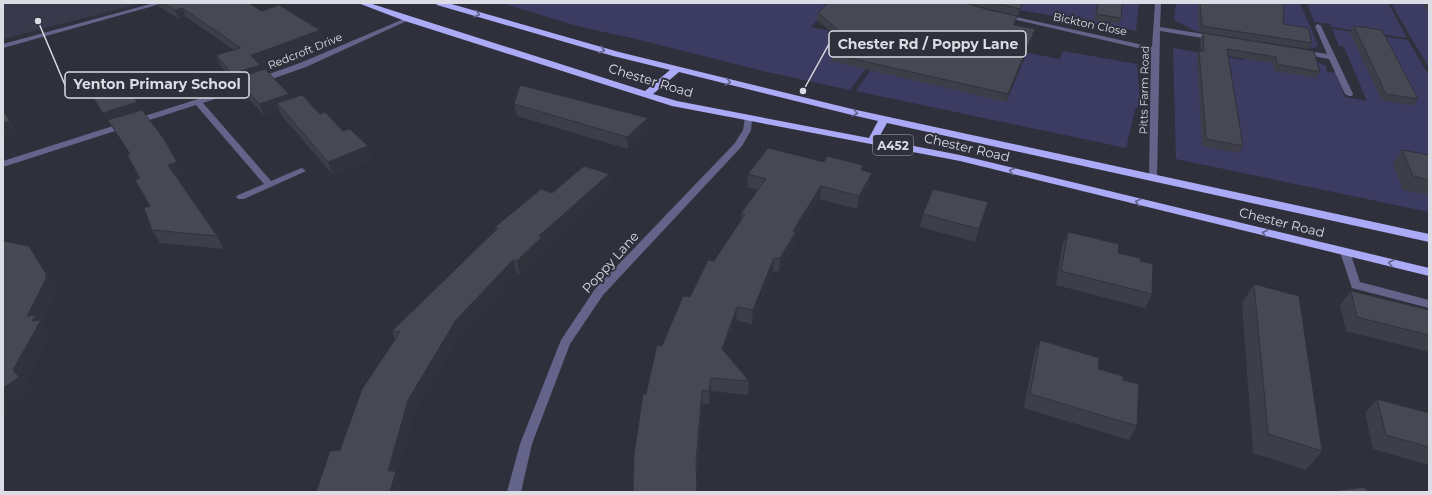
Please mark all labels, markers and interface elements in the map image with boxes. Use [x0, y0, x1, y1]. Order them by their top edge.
one-way arrow [474, 9, 481, 18]
street label: Bickton Close [1052, 9, 1129, 39]
street label: Redcroft Drive [266, 30, 345, 72]
callout: Chester Rd / Poppy Lane [829, 31, 1026, 57]
text: Chester Rd / Poppy Lane [838, 35, 1018, 53]
one-way arrow [599, 45, 606, 54]
street label: Pitts Farm Road [1136, 46, 1152, 134]
street label: Chester Road [607, 60, 695, 100]
callout: Yenton Primary School [65, 72, 249, 98]
text: Yenton Primary School [72, 75, 241, 93]
one-way arrow [725, 77, 732, 85]
one-way arrow [851, 108, 858, 116]
street label: Chester Road [922, 129, 1012, 165]
road number: A452 [873, 135, 913, 155]
one-way arrow [1009, 167, 1016, 176]
one-way arrow [1135, 198, 1142, 206]
street label: Chester Road [1238, 204, 1326, 240]
street label: Poppy Lane [578, 228, 642, 296]
one-way arrow [1261, 229, 1268, 237]
one-way arrow [1388, 259, 1395, 268]

